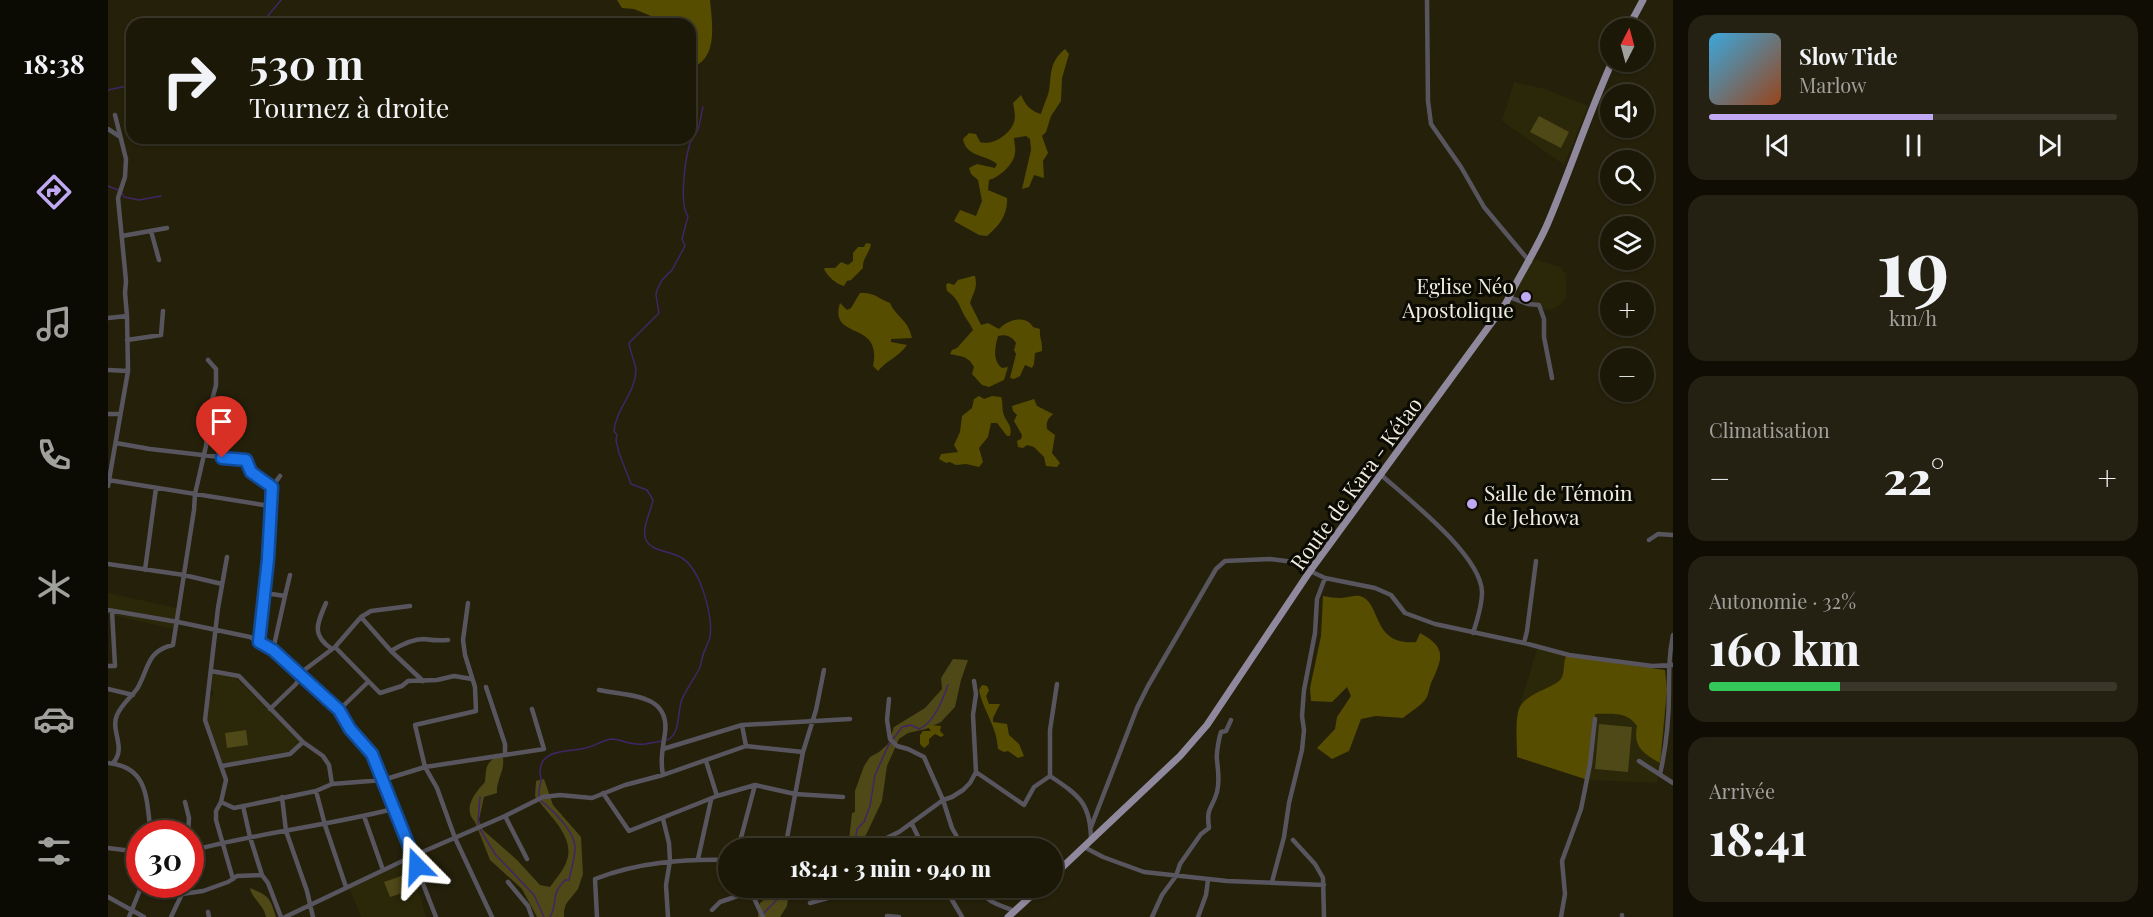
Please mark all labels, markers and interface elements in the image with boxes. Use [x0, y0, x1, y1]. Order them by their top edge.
north arrow [1600, 18, 1654, 72]
map controls [1600, 18, 1654, 402]
text: 530 m [249, 35, 364, 91]
text: Slow Tide [1799, 41, 1898, 71]
icon: right [150, 42, 228, 120]
text: 18:38 [23, 45, 85, 81]
text: Marlow [1799, 71, 1867, 98]
button: sound [1600, 84, 1654, 138]
text: Tournez à droite [249, 89, 449, 125]
icon: previous [1761, 129, 1794, 162]
icon: pause [1897, 129, 1930, 162]
icon: next [2033, 129, 2066, 162]
button: search [1600, 150, 1654, 204]
icon: directions [33, 171, 75, 213]
text: 19 [1876, 213, 1950, 317]
button: layers [1600, 216, 1654, 270]
place label: Eglise Néo Apostolique [1401, 271, 1514, 323]
button: + [1600, 282, 1654, 336]
marker: Eglise Néo Apostolique [1519, 290, 1533, 304]
icon: music [33, 303, 75, 345]
text: km/h [1889, 304, 1937, 331]
button: − [1600, 348, 1654, 402]
street label: Route de Kara - Kétao [1283, 391, 1427, 575]
pin [196, 396, 247, 458]
icon: arrive [205, 405, 238, 438]
text: Climatisation [1709, 416, 1830, 443]
icon: phone [33, 434, 75, 476]
text: 22° [1884, 446, 1944, 506]
text: − [1709, 455, 1730, 499]
text: + [2098, 455, 2117, 499]
place label: Salle de Témoin de Jehowa [1484, 478, 1633, 530]
marker: Salle de Témoin de Jehowa [1465, 497, 1479, 511]
icon: climate [33, 566, 75, 608]
text: Autonomie · 32% [1709, 587, 1856, 614]
text: 160 km [1709, 617, 1860, 677]
icon: car [33, 698, 75, 740]
text: Arrivée [1709, 777, 1775, 804]
text: 18:41 [1709, 807, 1807, 867]
speed limit sign: 30 [126, 820, 204, 898]
icon: filters [33, 830, 75, 872]
position arrow [385, 834, 449, 898]
text: 18:41 · 3 min · 940 m [790, 853, 991, 883]

